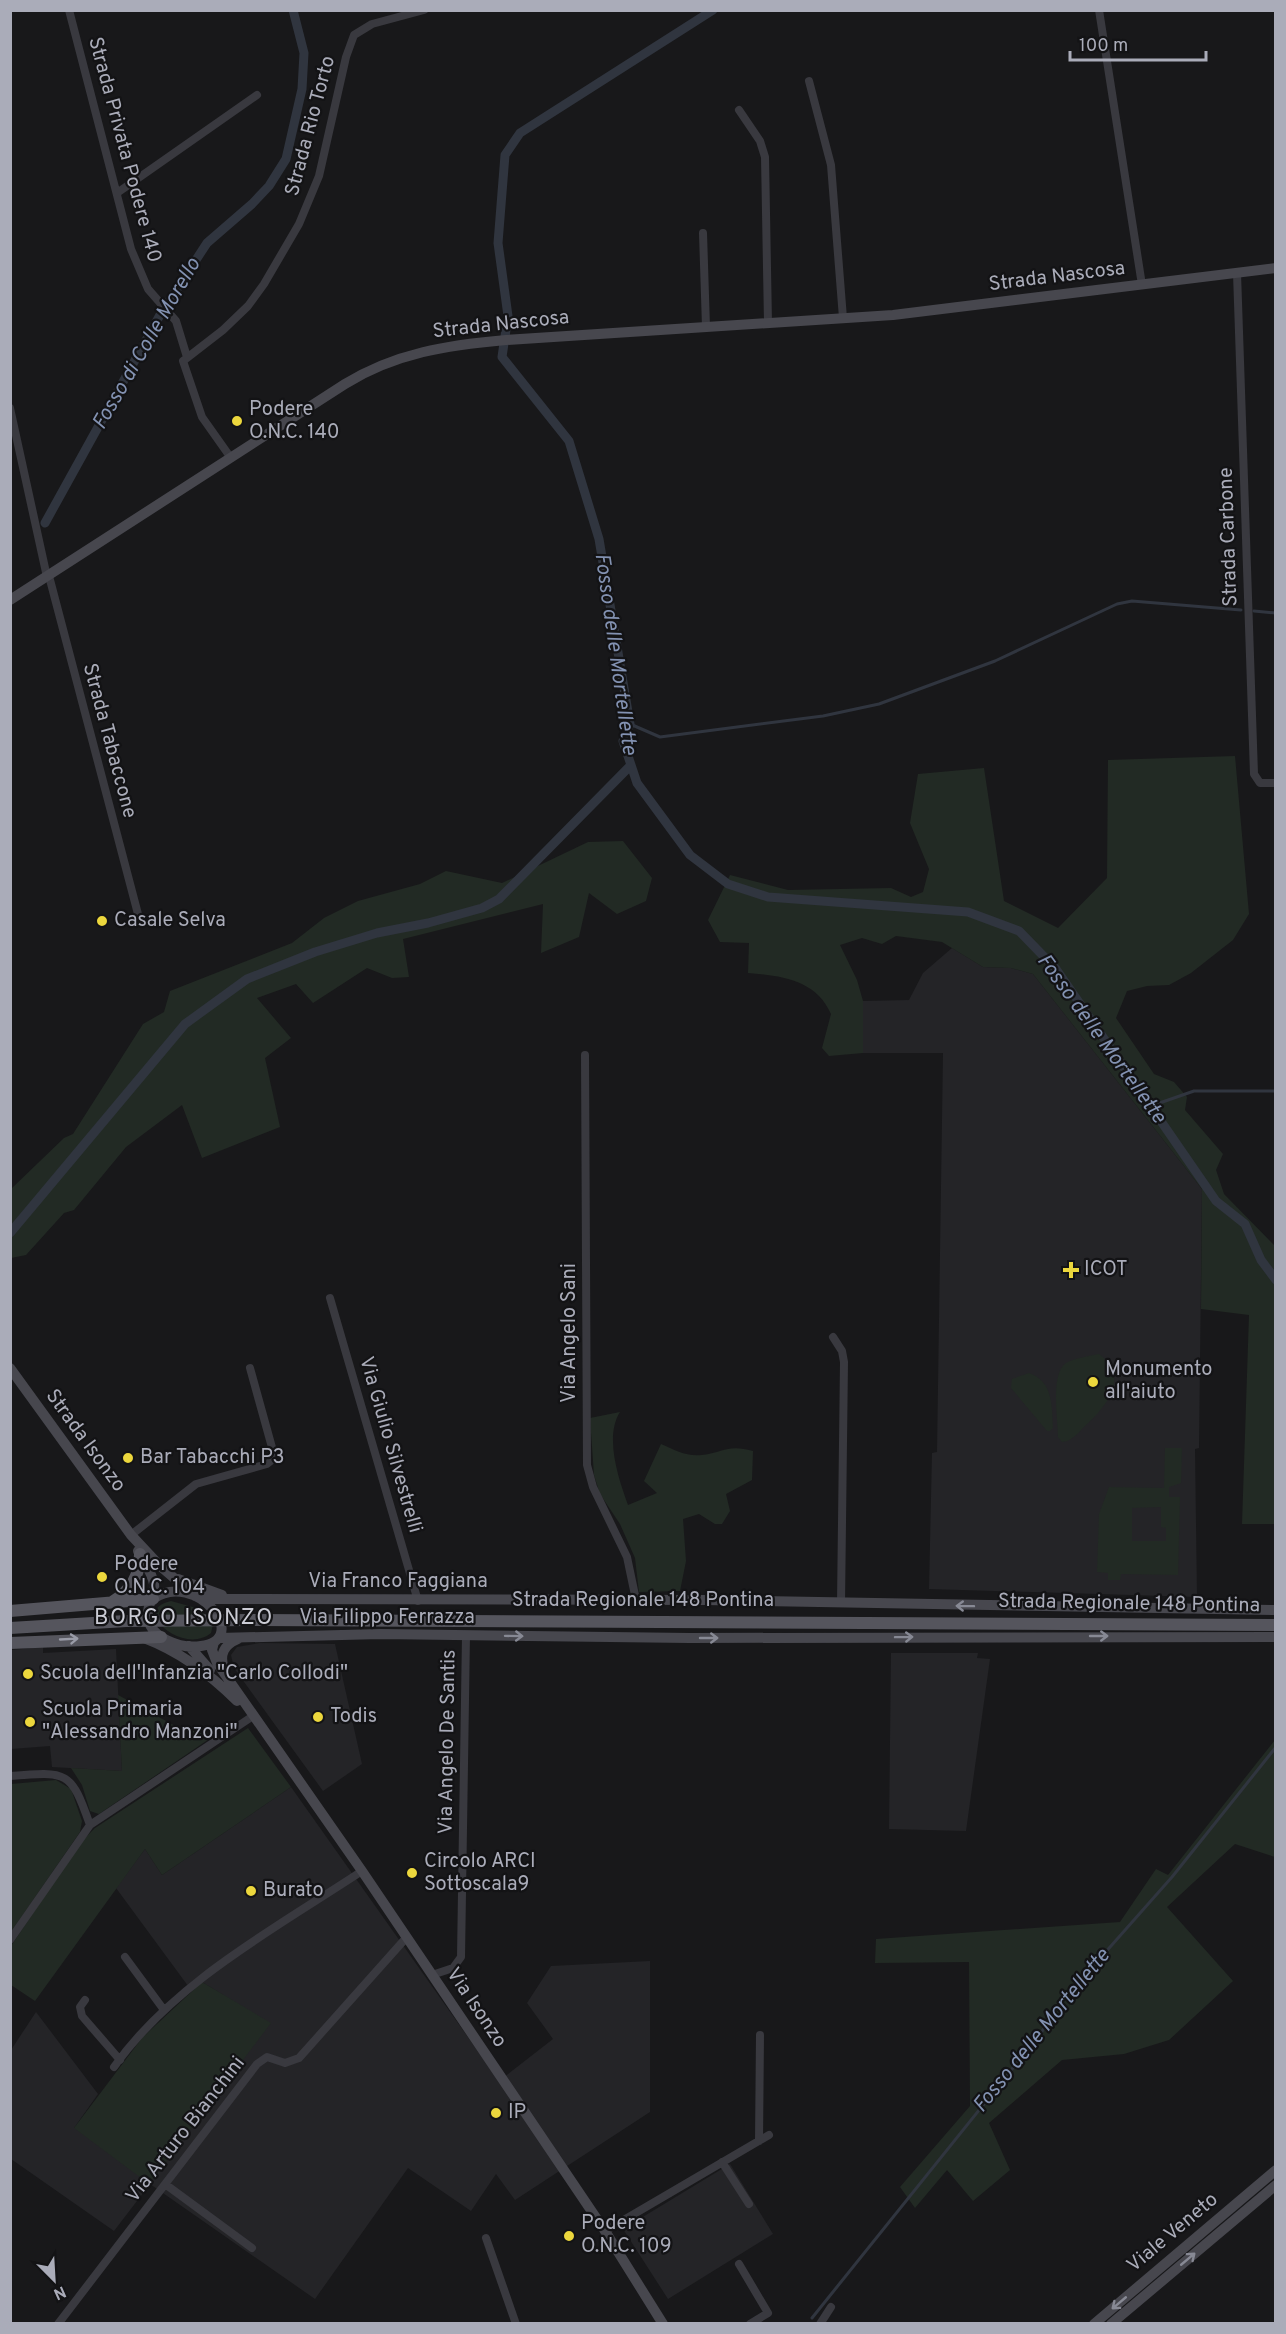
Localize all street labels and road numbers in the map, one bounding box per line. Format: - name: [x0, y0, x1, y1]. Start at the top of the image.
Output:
- street label: Strada Privata Podere 140: [81, 34, 167, 266]
- street label: Strada Rio Torto: [280, 53, 342, 199]
- street label: Strada Nascosa: [987, 256, 1127, 298]
- street label: Strada Nascosa: [431, 305, 571, 345]
- street label: Strada Carbone: [1214, 467, 1244, 607]
- street label: Strada Tabaccone: [76, 661, 142, 821]
- street label: Via Angelo Sani: [557, 1263, 583, 1403]
- street label: Via Giulio Silvestrelli: [352, 1354, 428, 1536]
- street label: Strada Isonzo: [39, 1384, 131, 1498]
- street label: Via Franco Faggiana: [308, 1569, 488, 1595]
- street label: Strada Regionale 148 Pontina: [512, 1588, 774, 1614]
- street label: Strada Regionale 148 Pontina: [998, 1589, 1260, 1619]
- street label: Via Filippo Ferrazza: [299, 1605, 475, 1631]
- street label: Via Angelo De Santis: [433, 1649, 463, 1835]
- street label: Via Isonzo: [440, 1963, 512, 2053]
- street label: Via Arturo Bianchini: [121, 2051, 251, 2209]
- street label: Viale Veneto: [1122, 2187, 1224, 2279]

